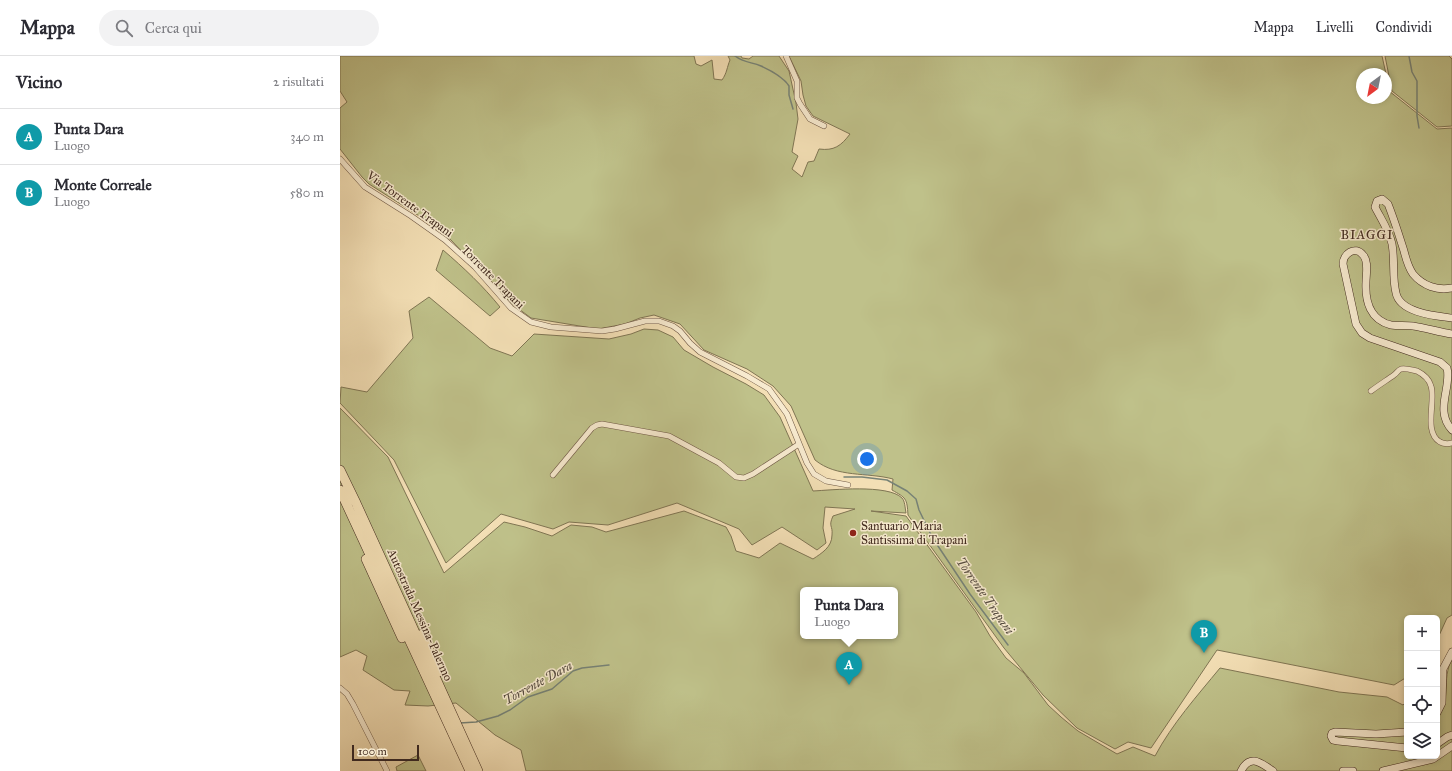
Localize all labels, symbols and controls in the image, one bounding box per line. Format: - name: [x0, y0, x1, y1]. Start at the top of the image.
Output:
- search box: [99, 10, 379, 46]
- text: Mappa: [20, 16, 75, 39]
- icon: search: [113, 17, 135, 39]
- text: Cerca qui: [145, 19, 202, 37]
- text: Mappa: [1253, 19, 1294, 36]
- text: Livelli: [1316, 19, 1354, 36]
- text: Condividi: [1376, 19, 1432, 36]
- north arrow: [1356, 68, 1392, 104]
- text: Vicino: [16, 72, 62, 93]
- text: 2 risultati: [273, 74, 324, 90]
- text: Punta Dara: [54, 120, 124, 138]
- text: A: [25, 129, 33, 145]
- text: 340 m: [290, 129, 324, 145]
- text: Luogo: [54, 138, 90, 154]
- street label: Via Torrente Trapani: [363, 167, 456, 240]
- text: Monte Correale: [54, 176, 152, 194]
- text: B: [25, 185, 33, 201]
- text: 580 m: [290, 185, 324, 201]
- text: Luogo: [54, 194, 90, 210]
- district label: BIAGGI: [1340, 227, 1394, 243]
- street label: Torrente Trapani: [458, 242, 528, 312]
- your location: [857, 449, 877, 469]
- place label: Santuario Maria Santissima di Trapani: [861, 519, 968, 547]
- marker: Santuario Maria Santissima di Trapani: [848, 528, 858, 538]
- street label: Autostrada Messina-Palermo: [384, 546, 455, 683]
- water label: Torrente Trapani: [952, 554, 1018, 638]
- popup: [800, 587, 898, 639]
- text: Punta Dara: [814, 596, 884, 614]
- text: Luogo: [814, 614, 850, 630]
- map controls: [1404, 615, 1440, 759]
- button: +: [1404, 615, 1440, 651]
- pin: B: [1191, 620, 1217, 653]
- button: −: [1404, 651, 1440, 687]
- pin: A: [836, 652, 862, 685]
- water label: Torrente Dara: [501, 658, 575, 708]
- button: locate: [1404, 687, 1440, 723]
- button: layers: [1404, 723, 1440, 759]
- scale bar: [352, 743, 419, 762]
- text: 100 m: [358, 745, 387, 758]

